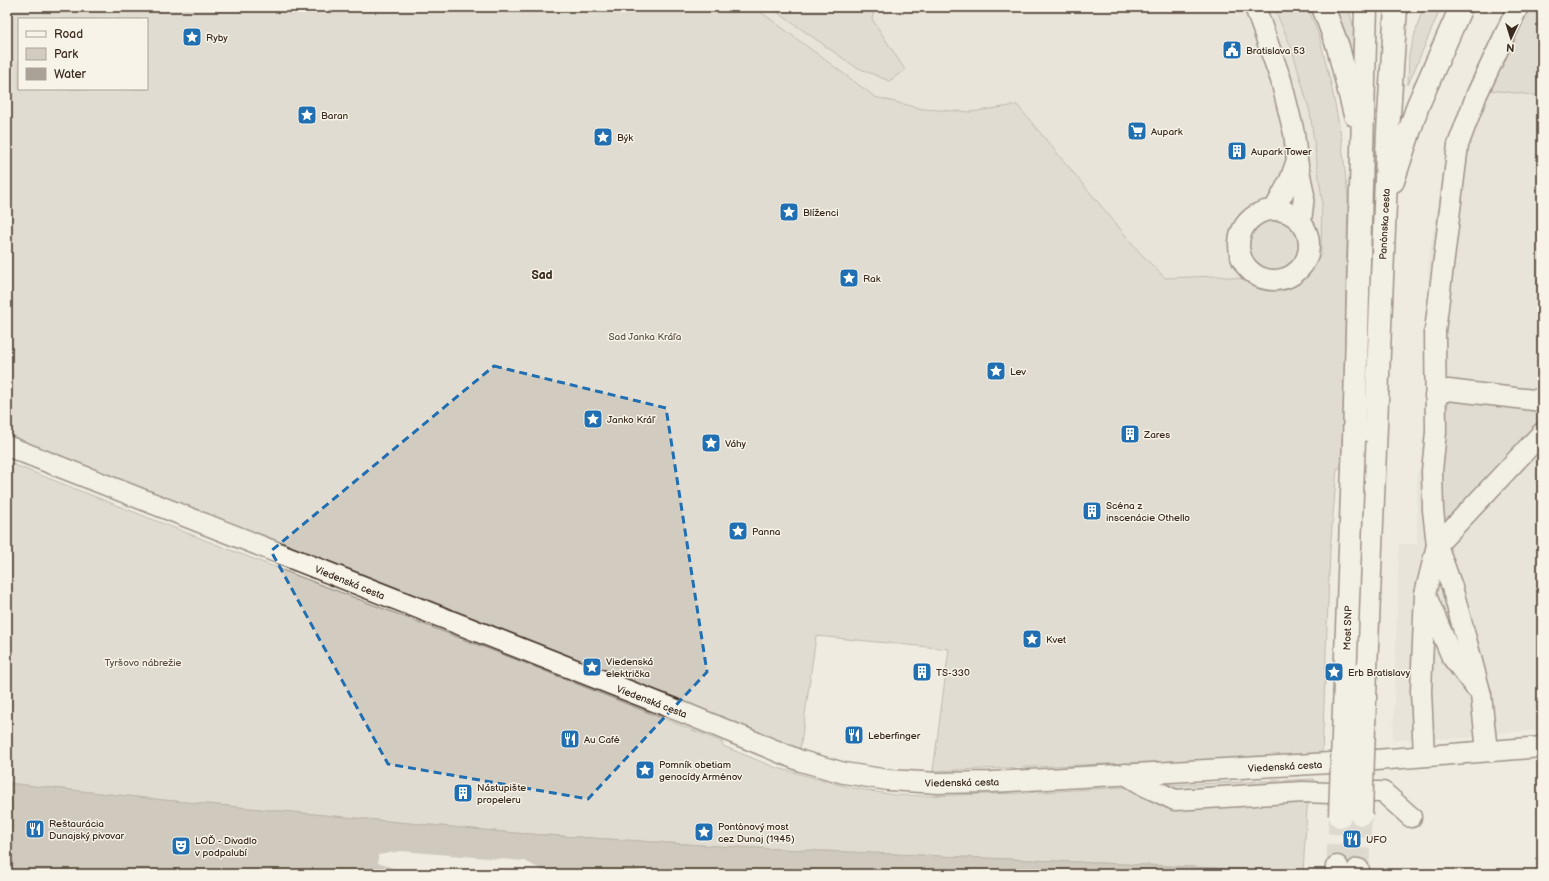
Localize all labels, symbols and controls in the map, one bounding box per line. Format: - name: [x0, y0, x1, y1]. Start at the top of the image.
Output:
- legend: [18, 18, 148, 90]
- north arrow: [1491, 18, 1531, 58]
- place icon: Ryby: [181, 26, 203, 48]
- text: Road: [54, 27, 83, 42]
- place label: Ryby: [206, 32, 228, 44]
- public building icon: Bratislava 53: [1221, 39, 1243, 61]
- text: N: [1506, 41, 1515, 54]
- place label: Bratislava 53: [1246, 45, 1305, 57]
- text: Park: [54, 47, 78, 62]
- text: Water: [54, 67, 86, 82]
- place icon: Baran: [296, 104, 318, 126]
- place label: Baran: [321, 110, 349, 122]
- supermarket icon: Aupark: [1126, 120, 1148, 142]
- place icon: Býk: [592, 126, 614, 148]
- place label: Aupark: [1151, 126, 1183, 138]
- place label: Býk: [617, 132, 633, 144]
- building icon: Aupark Tower: [1226, 140, 1248, 162]
- place label: Aupark Tower: [1251, 146, 1312, 158]
- street label: Panónska cesta: [1377, 188, 1393, 260]
- place icon: Blíženci: [778, 201, 800, 223]
- place label: Blíženci: [803, 207, 839, 219]
- place icon: Rak: [838, 267, 860, 289]
- district label: Sad: [531, 268, 553, 283]
- place label: Rak: [863, 273, 881, 285]
- park label: Sad Janka Kráľa: [609, 331, 682, 343]
- place icon: Lev: [985, 360, 1007, 382]
- place label: Lev: [1010, 366, 1026, 378]
- place icon: Janko Kráľ: [582, 408, 604, 430]
- place label: Janko Kráľ: [607, 414, 656, 426]
- building icon: Zares: [1119, 423, 1141, 445]
- place label: Zares: [1143, 429, 1170, 441]
- place icon: Váhy: [700, 432, 722, 454]
- place label: Váhy: [725, 438, 747, 450]
- building icon: Scéna z inscenácie Othello: [1081, 500, 1103, 522]
- place label: Scéna z inscenácie Othello: [1106, 500, 1190, 524]
- place icon: Panna: [727, 520, 749, 542]
- place label: Panna: [752, 526, 781, 538]
- street label: Viedenská cesta: [313, 563, 387, 603]
- street label: Most SNP: [1341, 605, 1355, 651]
- place icon: Kvet: [1021, 628, 1043, 650]
- place label: Kvet: [1046, 634, 1066, 646]
- place icon: Viedenská električka: [581, 656, 603, 678]
- place label: Viedenská električka: [606, 656, 653, 680]
- park label: Tyršovo nábrežie: [104, 657, 182, 669]
- building icon: TS-330: [911, 661, 933, 683]
- place icon: Erb Bratislavy: [1323, 661, 1345, 683]
- place label: TS-330: [936, 667, 970, 679]
- place label: Erb Bratislavy: [1348, 667, 1411, 679]
- street label: Viedenská cesta: [615, 683, 689, 721]
- restaurant icon: Leberfinger: [843, 724, 865, 746]
- restaurant icon: Au Café: [559, 728, 581, 750]
- place label: Leberfinger: [868, 730, 921, 742]
- place label: Au Café: [584, 734, 620, 746]
- place icon: Pomník obetiam genocídy Arménov: [634, 759, 656, 781]
- place label: Pomník obetiam genocídy Arménov: [659, 759, 742, 783]
- street label: Viedenská cesta: [1248, 759, 1323, 775]
- street label: Viedenská cesta: [925, 776, 1000, 790]
- building icon: Nástupište propeleru: [452, 782, 474, 804]
- place label: Nástupište propeleru: [477, 782, 526, 806]
- restaurant icon: Reštaurácia Dunajský pivovar: [24, 818, 46, 840]
- place label: Reštaurácia Dunajský pivovar: [49, 818, 125, 842]
- place icon: Pontónový most cez Dunaj (1945): [693, 821, 715, 843]
- place label: Pontónový most cez Dunaj (1945): [718, 821, 795, 845]
- restaurant icon: UFO: [1341, 828, 1363, 850]
- place label: UFO: [1366, 834, 1387, 846]
- theatre icon: LOĎ - Divadlo v podpalubí: [170, 835, 192, 857]
- place label: LOĎ - Divadlo v podpalubí: [194, 835, 257, 859]

